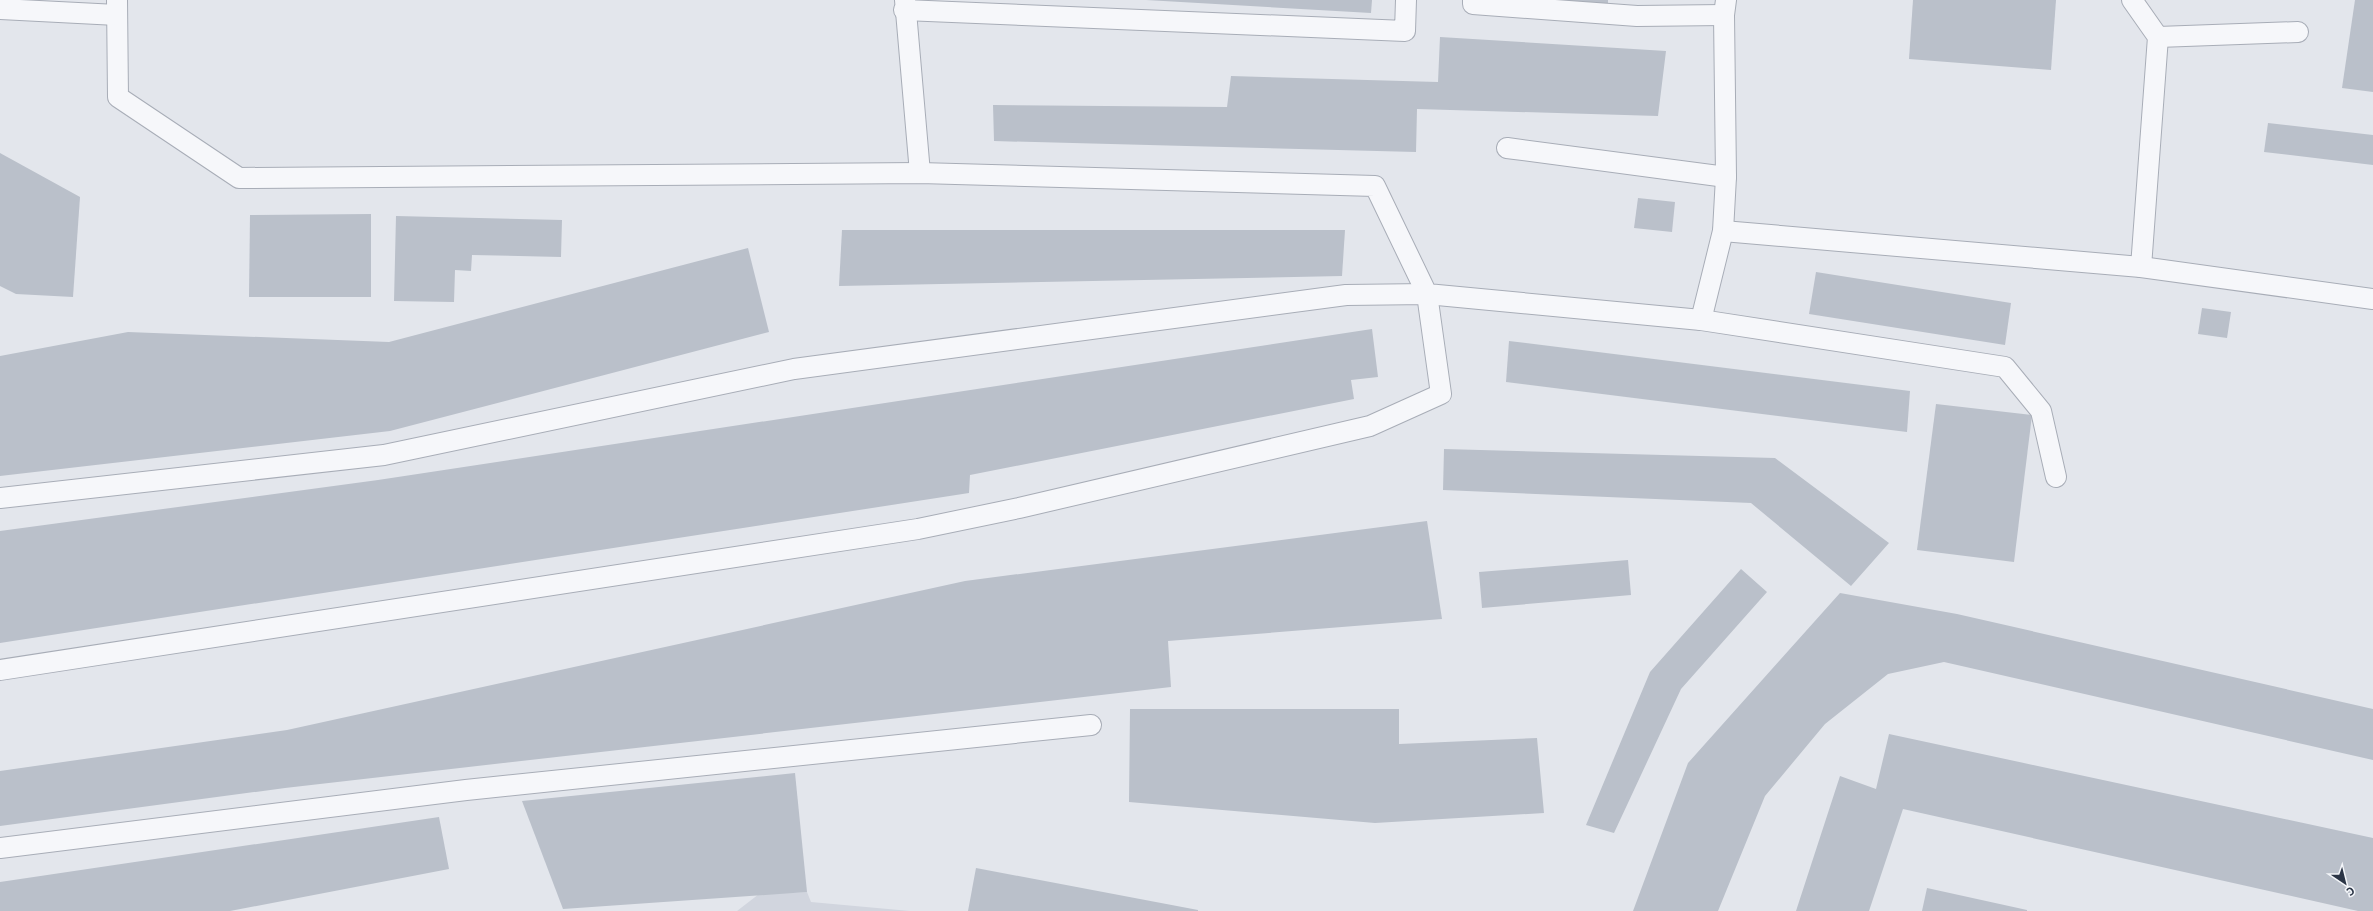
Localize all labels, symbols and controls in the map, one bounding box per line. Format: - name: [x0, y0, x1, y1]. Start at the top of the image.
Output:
- north arrow: [2325, 863, 2365, 903]
- text: С: [2344, 883, 2358, 900]

